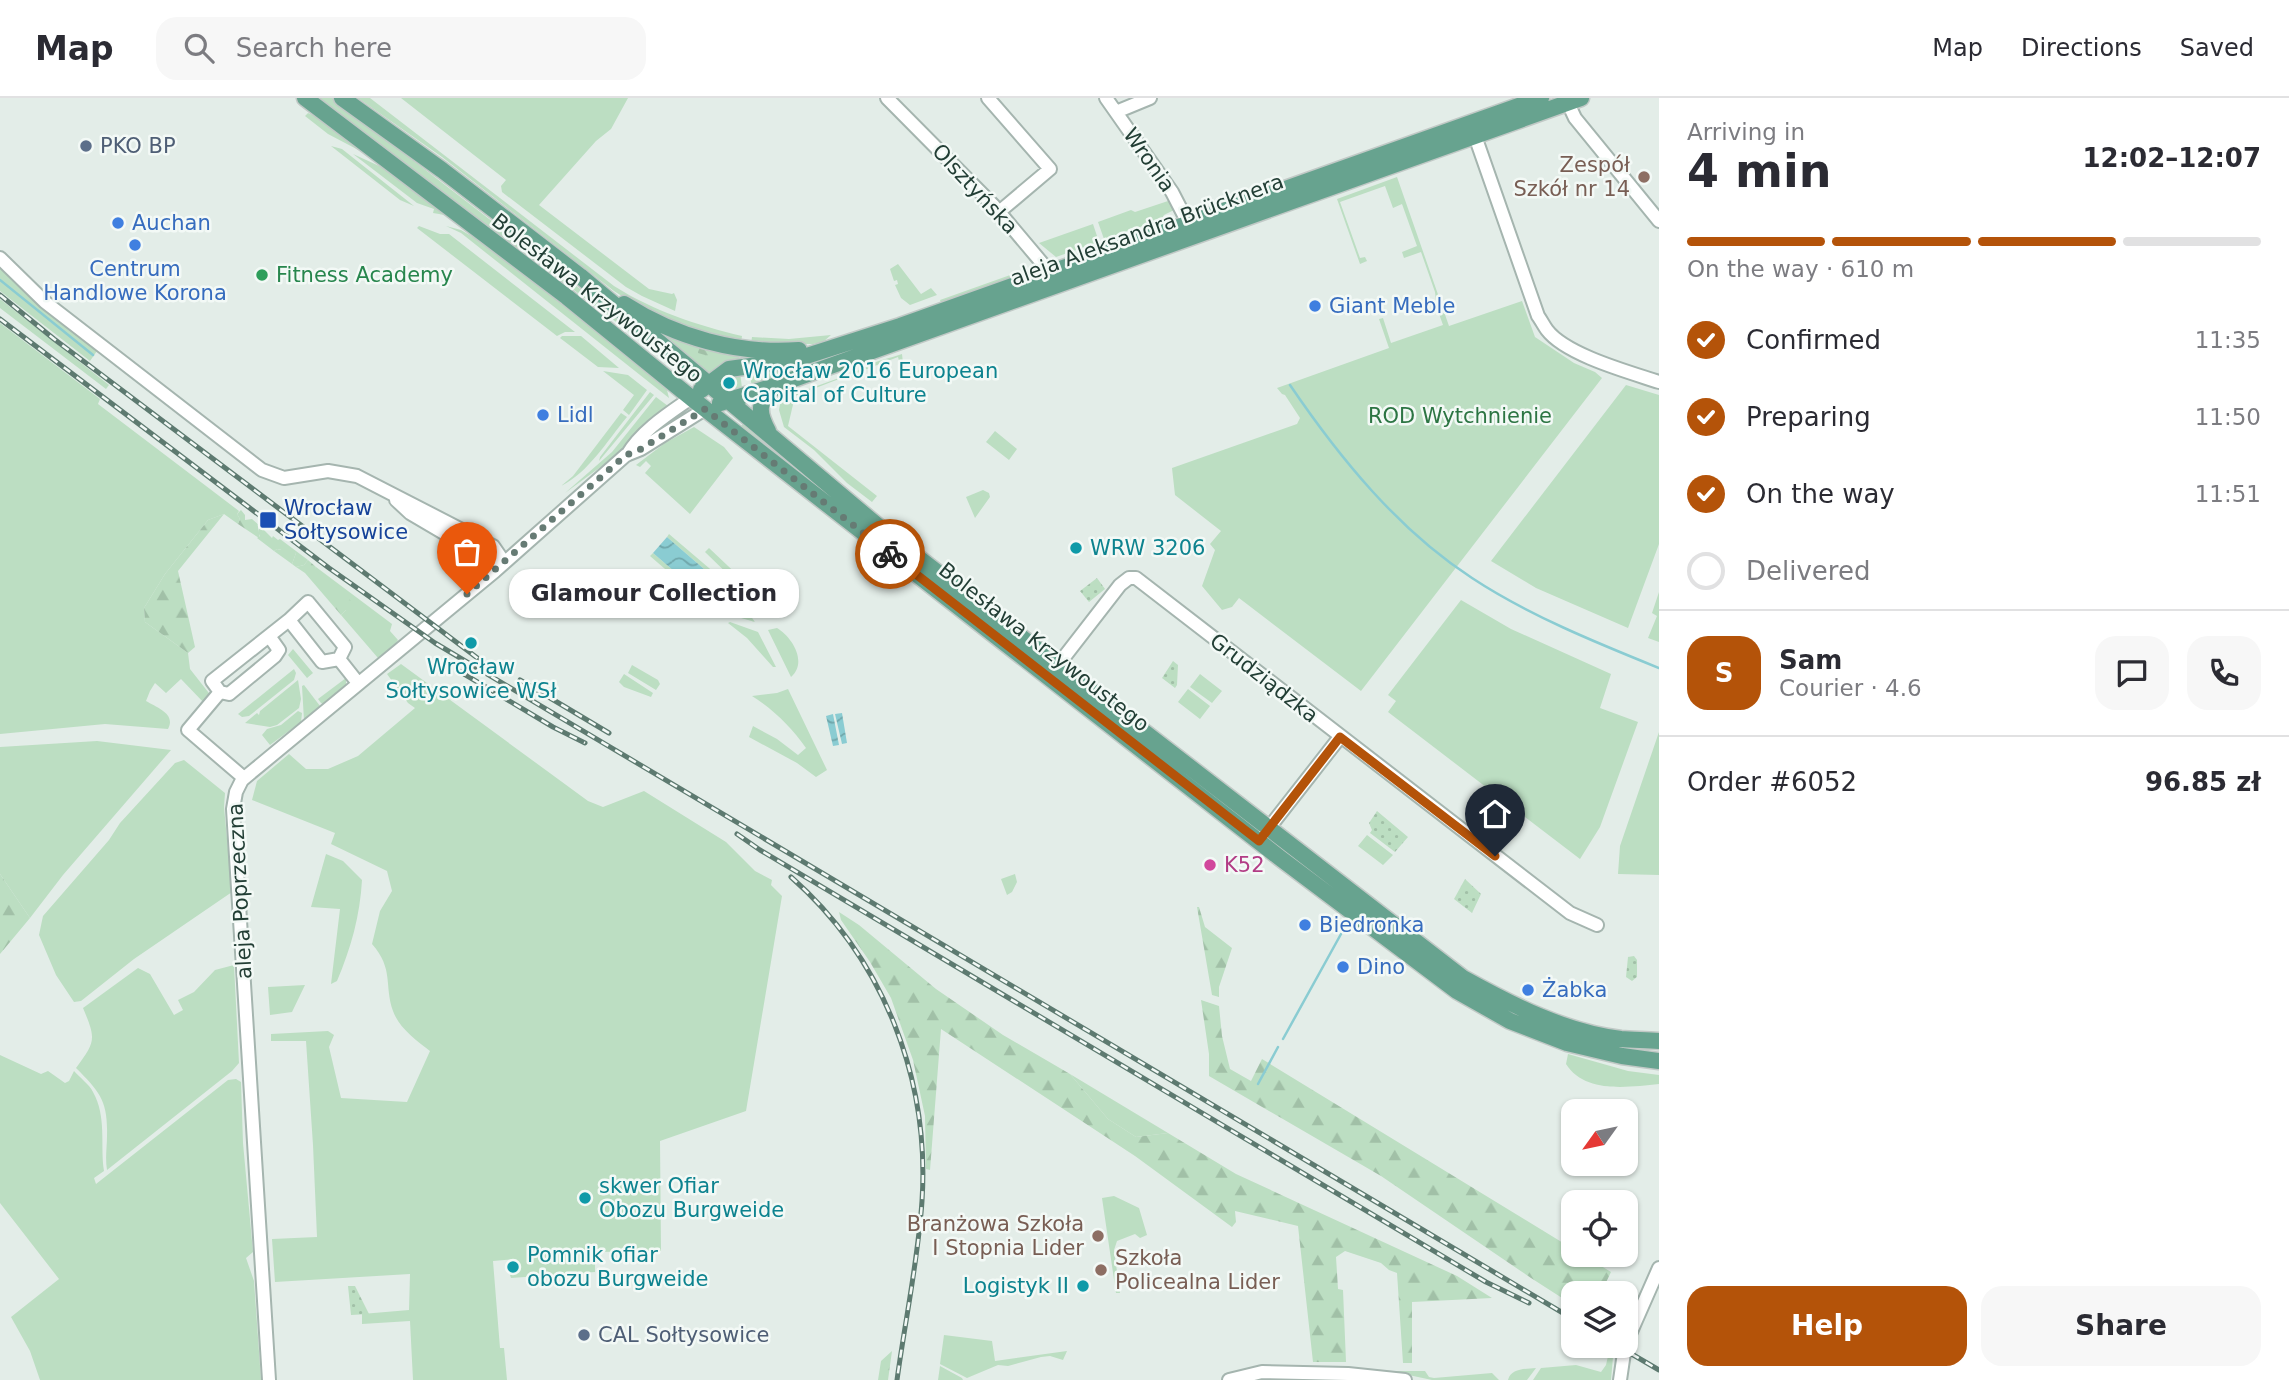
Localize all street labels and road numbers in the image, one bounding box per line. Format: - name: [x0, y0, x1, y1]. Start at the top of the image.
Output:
- street label: Wronia: [1118, 123, 1180, 197]
- street label: Olsztyńska: [927, 139, 1023, 239]
- street label: aleja Aleksandra Brücknera: [1007, 169, 1287, 291]
- street label: Bolesława Krzywoustego: [487, 209, 707, 387]
- street label: Bolesława Krzywoustego: [934, 558, 1154, 736]
- street label: Grudziądzka: [1205, 628, 1323, 728]
- street label: aleja Poprzeczna: [223, 802, 257, 980]

